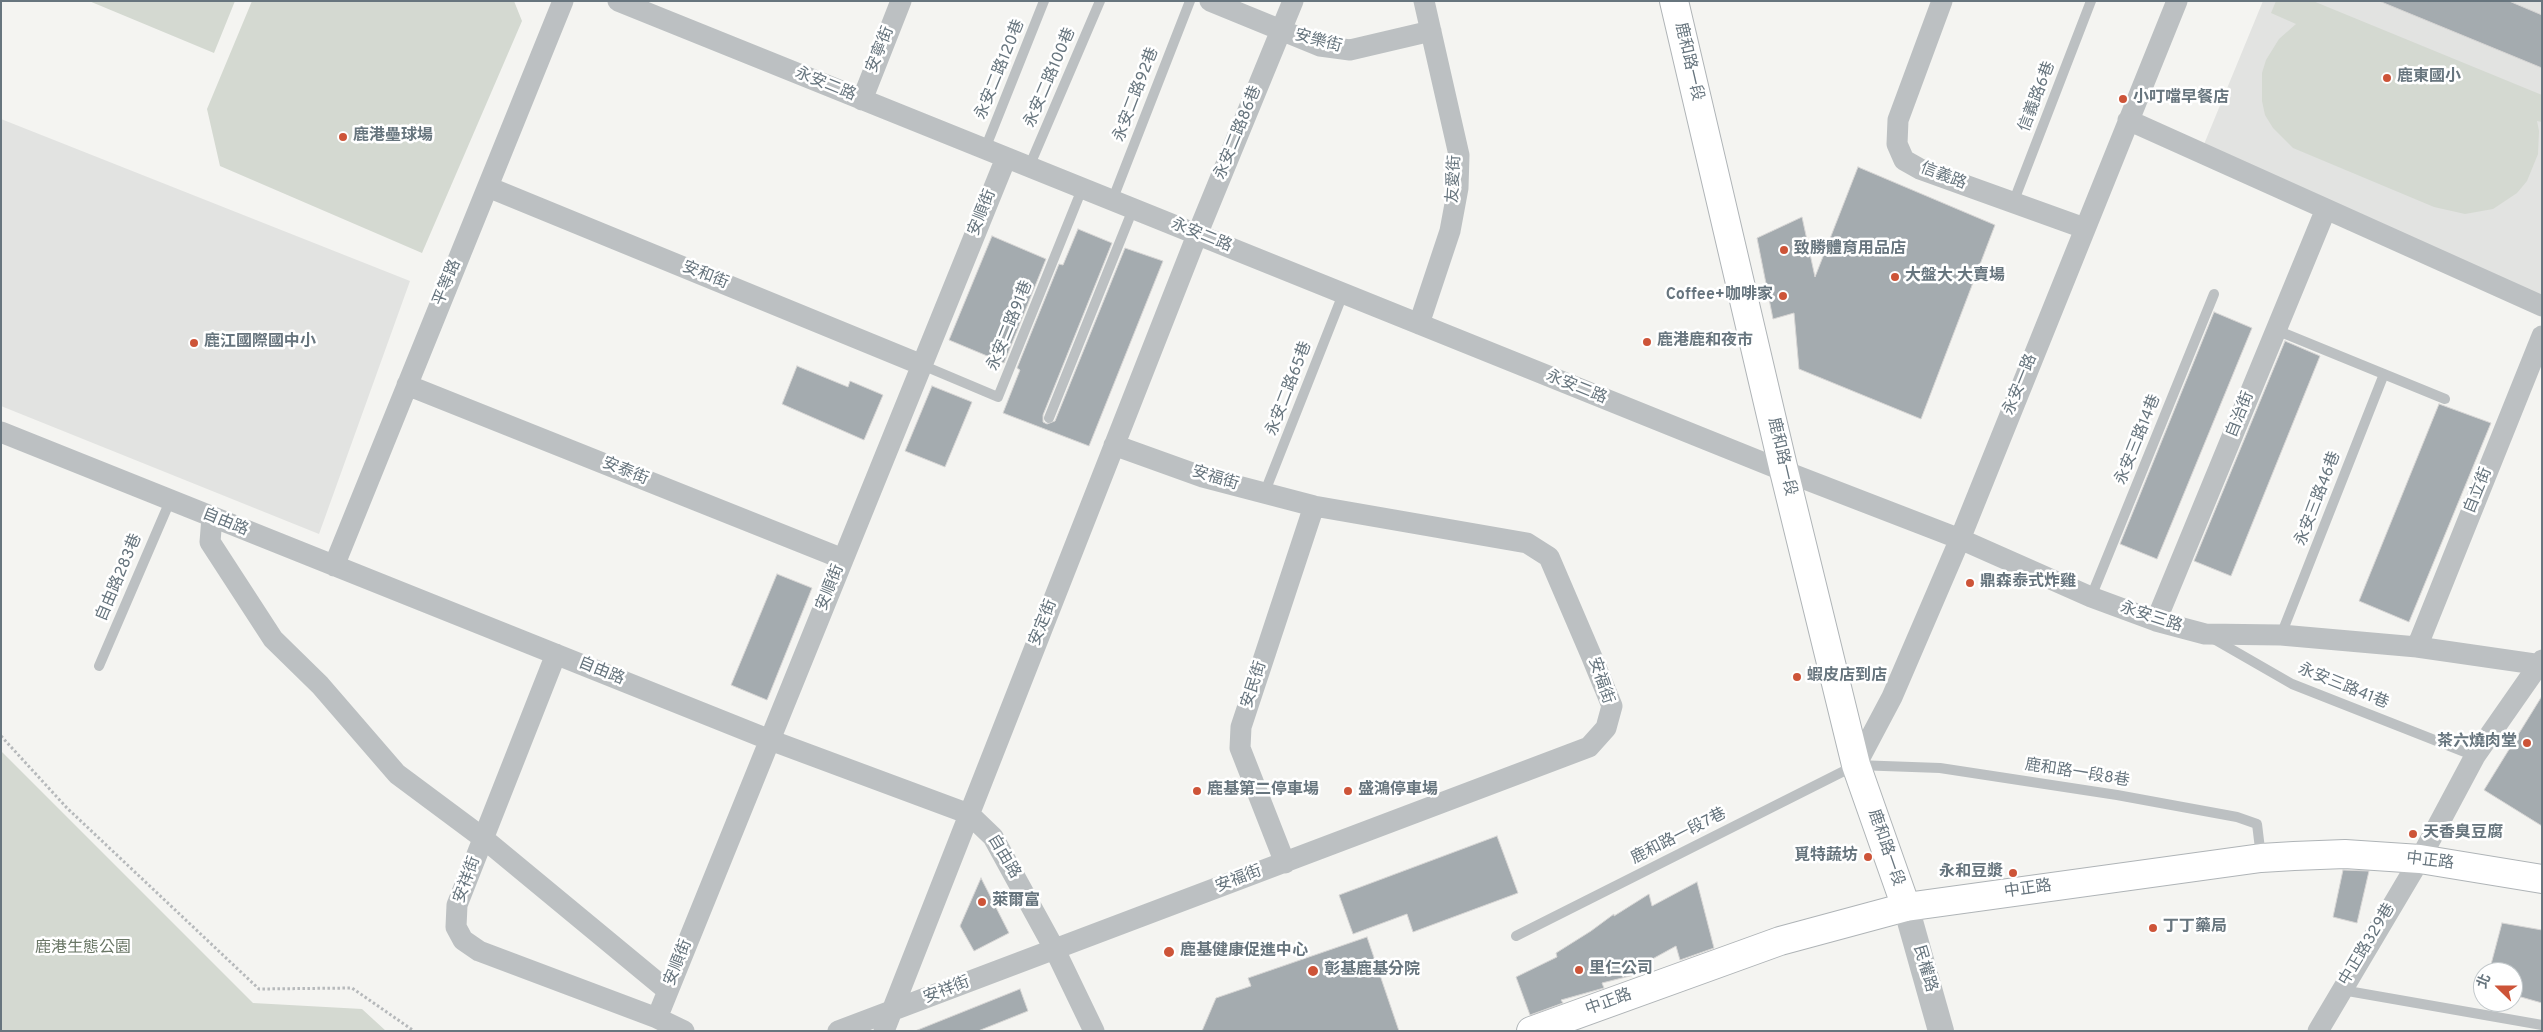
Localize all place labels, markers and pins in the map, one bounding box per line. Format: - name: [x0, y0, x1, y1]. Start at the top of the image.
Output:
- place label: 鹿東國小: [2397, 68, 2461, 88]
- marker: 鹿東國小: [2381, 72, 2393, 84]
- place label: 小叮噹早餐店: [2133, 89, 2229, 109]
- marker: 小叮噹早餐店: [2117, 93, 2129, 105]
- place label: 鹿港壘球場: [353, 127, 433, 147]
- marker: 鹿港壘球場: [337, 131, 349, 143]
- place label: 致勝體育用品店: [1794, 240, 1906, 260]
- marker: 致勝體育用品店: [1778, 244, 1790, 256]
- place label: 大盤大 大賣場: [1905, 267, 2005, 287]
- marker: 大盤大 大賣場: [1889, 271, 1901, 283]
- place label: Coffee+咖啡家: [1666, 286, 1773, 306]
- marker: Coffee+咖啡家: [1777, 290, 1789, 302]
- place label: 鹿港鹿和夜市: [1657, 332, 1753, 352]
- place label: 鹿江國際國中小: [204, 333, 316, 353]
- marker: 鹿港鹿和夜市: [1641, 336, 1653, 348]
- marker: 鹿江國際國中小: [188, 337, 200, 349]
- place label: 鼎森泰式炸雞: [1980, 573, 2076, 593]
- marker: 鼎森泰式炸雞: [1964, 577, 1976, 589]
- place label: 蝦皮店到店: [1807, 667, 1887, 687]
- marker: 蝦皮店到店: [1791, 671, 1803, 683]
- place label: 茶六燒肉堂: [2437, 733, 2517, 753]
- marker: 茶六燒肉堂: [2521, 737, 2533, 749]
- place label: 鹿基第二停車場: [1207, 781, 1319, 801]
- place label: 盛鴻停車場: [1358, 781, 1438, 801]
- marker: 鹿基第二停車場: [1191, 785, 1203, 797]
- marker: 盛鴻停車場: [1342, 785, 1354, 797]
- place label: 天香臭豆腐: [2423, 824, 2503, 844]
- marker: 天香臭豆腐: [2407, 828, 2419, 840]
- place label: 覓特蔬坊: [1794, 847, 1858, 867]
- marker: 覓特蔬坊: [1862, 851, 1874, 863]
- place label: 永和豆漿: [1939, 863, 2003, 883]
- marker: 永和豆漿: [2007, 867, 2019, 879]
- place label: 萊爾富: [992, 892, 1040, 912]
- marker: 萊爾富: [976, 896, 988, 908]
- place label: 丁丁藥局: [2163, 918, 2227, 938]
- marker: 丁丁藥局: [2147, 922, 2159, 934]
- place label: 鹿基健康促進中心: [1180, 942, 1308, 962]
- marker: 鹿基健康促進中心: [1162, 945, 1176, 959]
- place label: 里仁公司: [1589, 960, 1653, 980]
- place label: 彰基鹿基分院: [1324, 961, 1420, 981]
- marker: 彰基鹿基分院: [1306, 964, 1320, 978]
- marker: 里仁公司: [1573, 964, 1585, 976]

